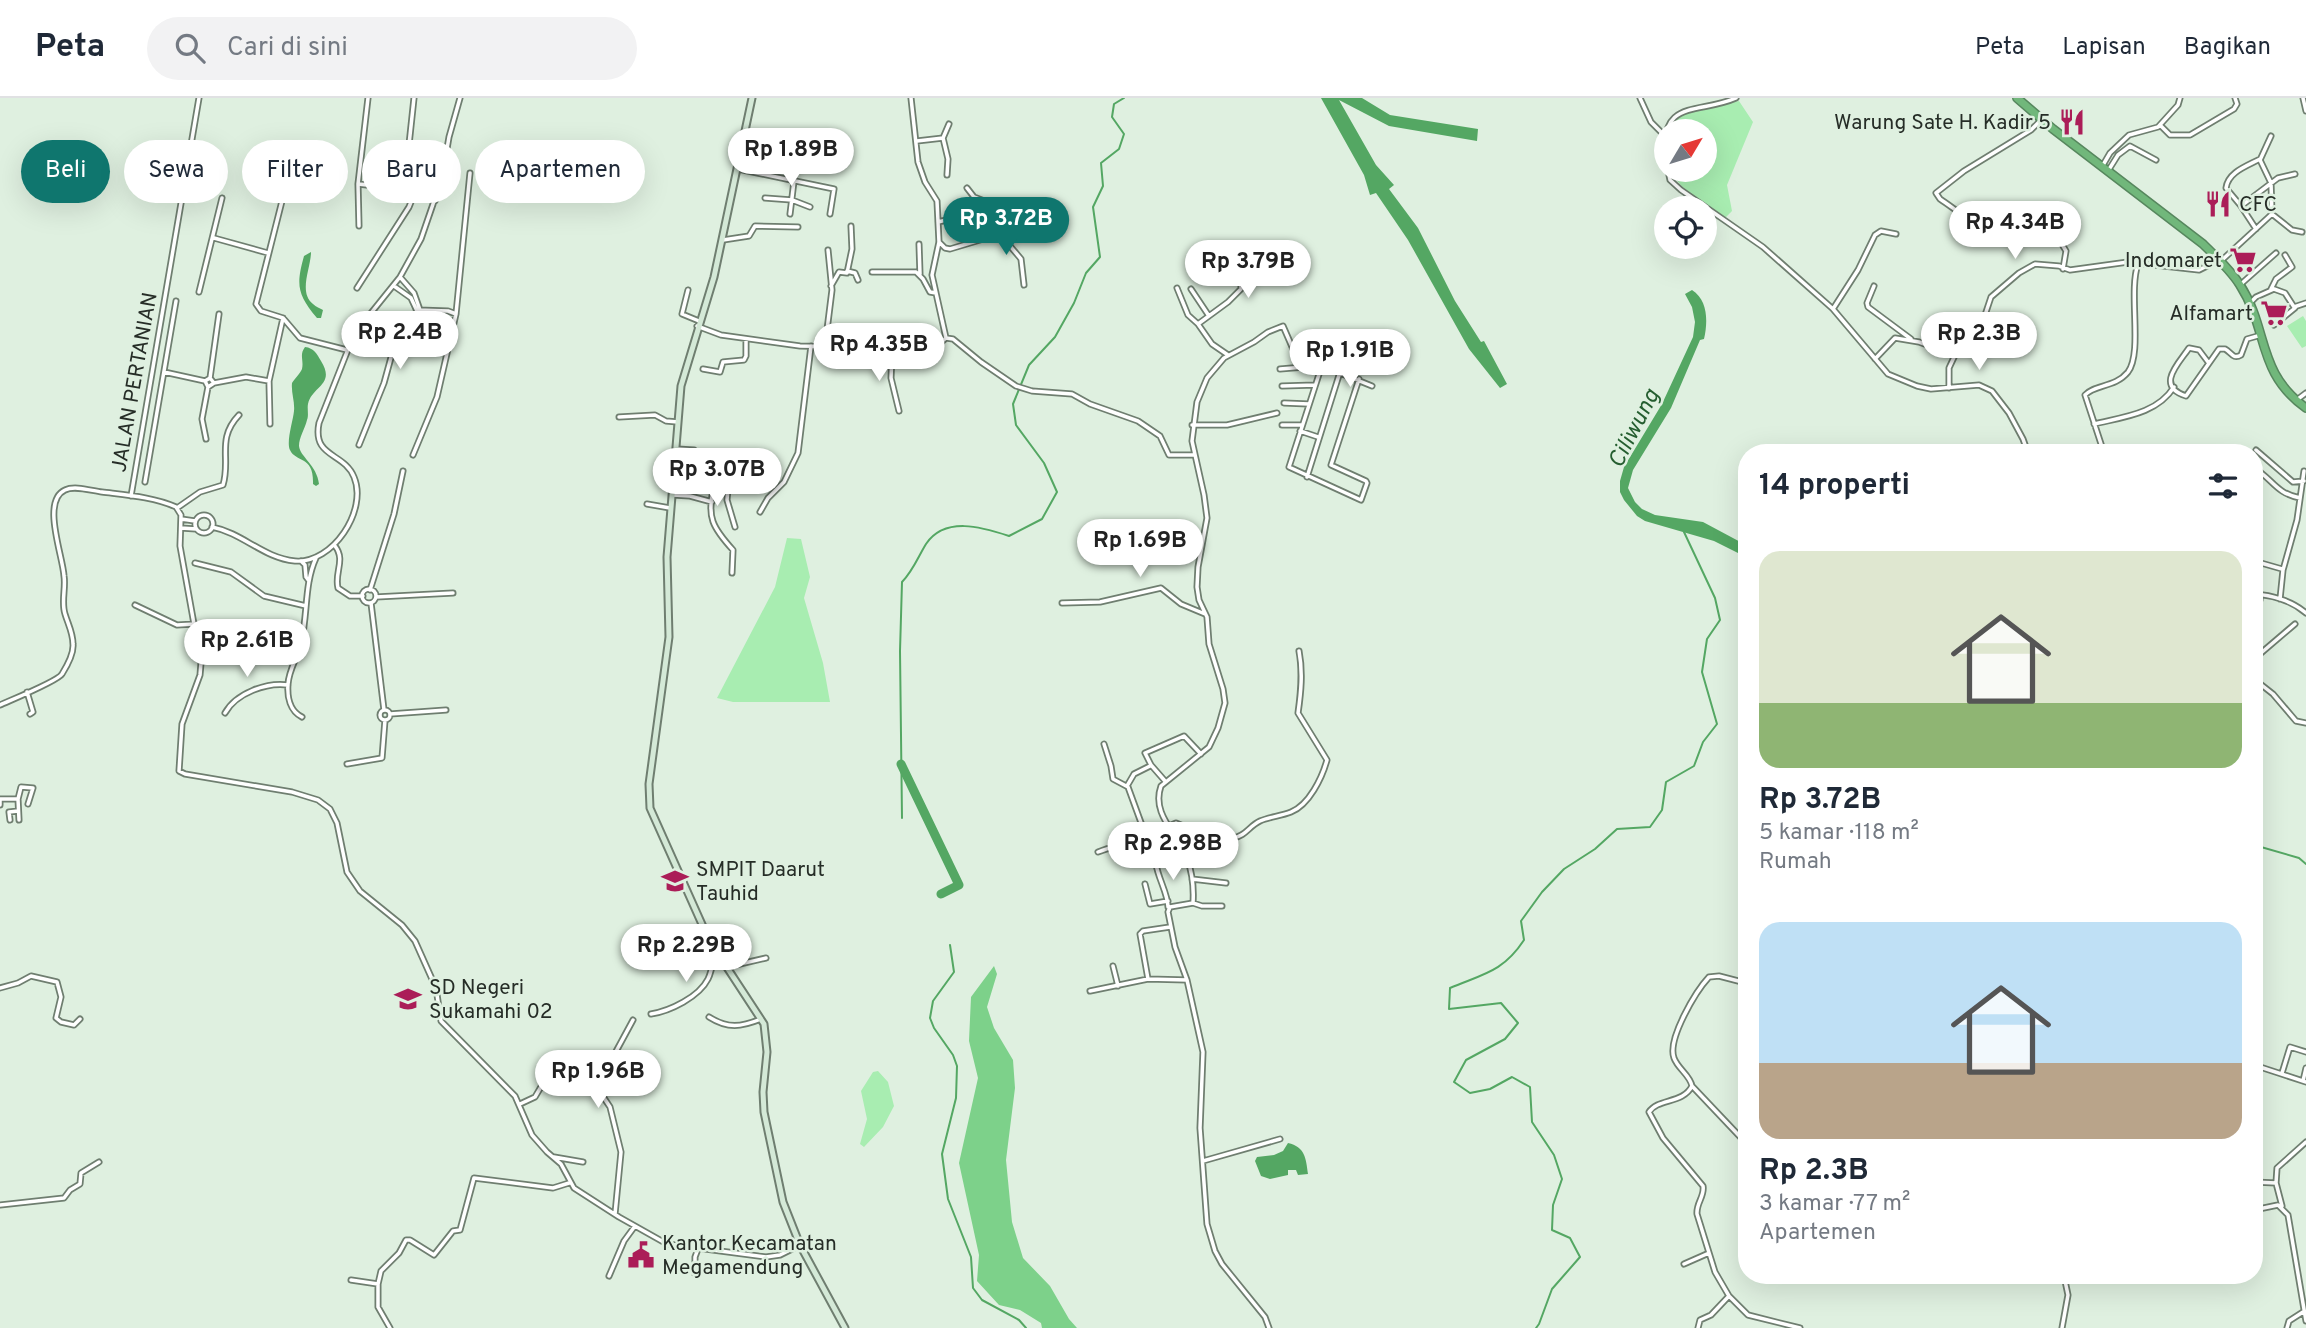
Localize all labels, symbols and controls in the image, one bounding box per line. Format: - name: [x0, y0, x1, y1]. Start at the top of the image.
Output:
- search box: [147, 17, 637, 80]
- text: Peta: [35, 27, 105, 69]
- icon: search: [171, 29, 209, 67]
- text: Cari di sini: [227, 32, 348, 65]
- text: Peta: [1975, 33, 2024, 63]
- text: Lapisan: [2062, 33, 2146, 63]
- text: Bagikan: [2184, 33, 2271, 63]
- restaurant icon: Warung Sate H. Kadir 5: [2057, 107, 2087, 137]
- place label: Warung Sate H. Kadir 5: [1834, 110, 2051, 137]
- north arrow: [1654, 119, 1717, 182]
- map controls: [1654, 119, 1717, 259]
- pin: Rp 1.89B: [719, 129, 863, 188]
- text: Rp 1.89B: [744, 136, 838, 165]
- chip: Beli: [21, 140, 110, 203]
- chip: Sewa: [124, 140, 228, 203]
- chip: Filter: [242, 140, 348, 203]
- chip: Baru: [362, 140, 461, 203]
- chip: Apartemen: [475, 140, 645, 203]
- restaurant icon: CFC: [2203, 189, 2233, 219]
- place label: CFC: [2239, 192, 2277, 219]
- button: locate: [1654, 196, 1717, 259]
- pin: Rp 3.72B: [934, 198, 1078, 257]
- pin: Rp 4.34B: [1943, 202, 2087, 261]
- text: Rp 3.72B: [959, 205, 1053, 234]
- text: Rp 4.34B: [1965, 209, 2065, 238]
- pin: Rp 3.79B: [1176, 240, 1320, 300]
- supermarket icon: Indomaret: [2228, 245, 2258, 275]
- text: Rp 3.79B: [1201, 248, 1295, 277]
- place label: Indomaret: [2125, 248, 2222, 275]
- street label: JALAN PERTANIAN: [106, 290, 165, 474]
- supermarket icon: Alfamart: [2259, 298, 2289, 328]
- place label: Alfamart: [2169, 301, 2253, 328]
- pin: Rp 2.4B: [335, 312, 465, 371]
- pin: Rp 2.3B: [1914, 313, 2044, 372]
- text: Rp 2.4B: [357, 319, 443, 348]
- text: Rp 2.3B: [1937, 320, 2021, 349]
- pin: Rp 4.35B: [807, 324, 951, 383]
- pin: Rp 1.91B: [1278, 330, 1422, 389]
- text: Rp 4.35B: [830, 331, 928, 360]
- text: Rp 1.91B: [1306, 337, 1394, 366]
- water label: Ciliwung: [1603, 384, 1668, 474]
- pin: Rp 3.07B: [645, 448, 789, 508]
- text: Rp 3.07B: [669, 456, 765, 485]
- icon: filters: [2204, 467, 2242, 505]
- text: 14 properti: [1759, 468, 1910, 505]
- pin: Rp 1.69B: [1068, 519, 1212, 579]
- text: Rp 1.69B: [1093, 527, 1187, 556]
- icon: home: [1938, 596, 2064, 722]
- pin: Rp 2.61B: [175, 620, 319, 679]
- text: Rp 2.61B: [200, 627, 294, 656]
- text: Rp 3.72B: [1759, 782, 1881, 819]
- text: 5 kamar · 118 m²: [1759, 819, 1919, 848]
- pin: Rp 2.98B: [1101, 822, 1245, 882]
- text: Rp 2.98B: [1124, 830, 1222, 859]
- text: Rumah: [1759, 848, 1832, 877]
- place label: SMPIT Daarut Tauhid: [696, 857, 825, 908]
- school or university icon: SMPIT Daarut Tauhid: [660, 866, 690, 896]
- pin: Rp 2.29B: [614, 924, 758, 984]
- text: Rp 2.29B: [637, 932, 735, 961]
- icon: home: [1938, 967, 2064, 1093]
- place label: SD Negeri Sukamahi 02: [429, 975, 553, 1026]
- school or university icon: SD Negeri Sukamahi 02: [393, 984, 423, 1014]
- pin: Rp 1.96B: [526, 1051, 670, 1110]
- text: Rp 1.96B: [551, 1058, 645, 1087]
- text: Rp 2.3B: [1759, 1153, 1869, 1190]
- text: 3 kamar · 77 m²: [1759, 1190, 1910, 1219]
- text: Apartemen: [1759, 1219, 1876, 1248]
- place label: Kantor Kecamatan Megamendung: [662, 1231, 837, 1282]
- public building icon: Kantor Kecamatan Megamendung: [626, 1240, 656, 1270]

